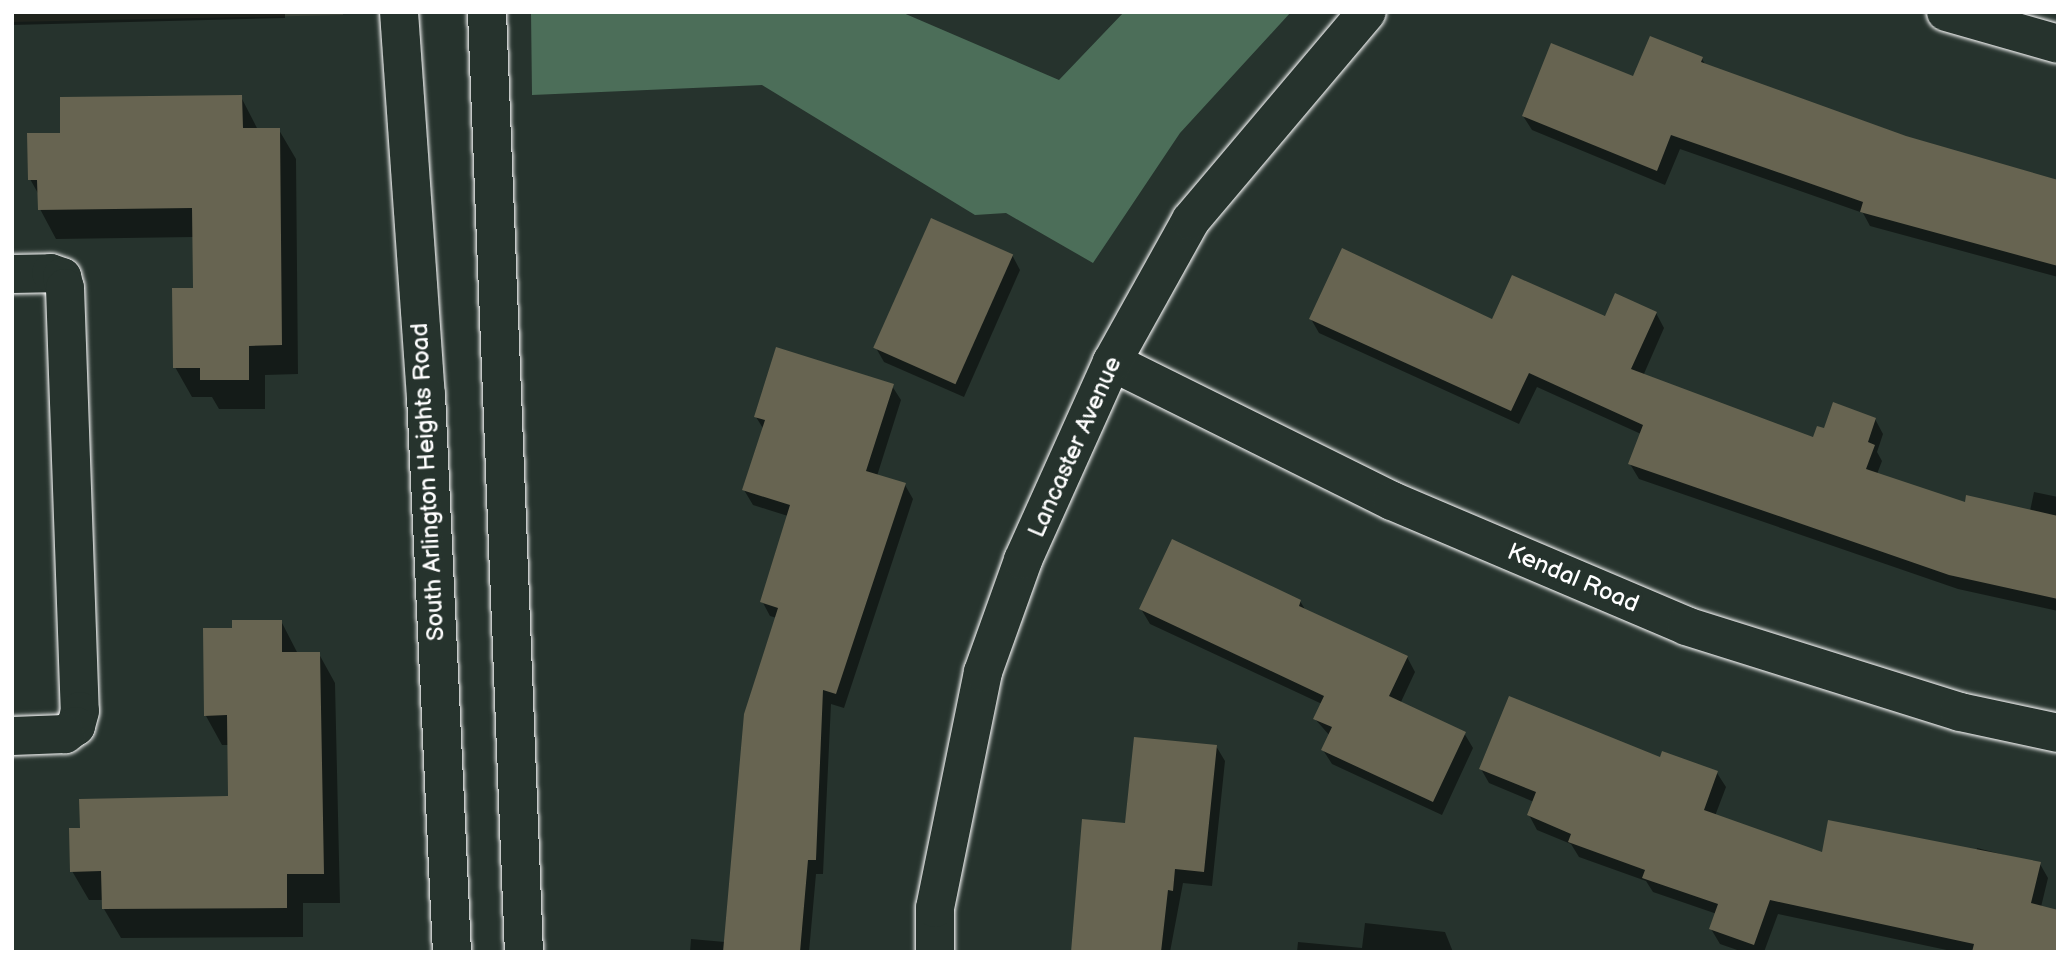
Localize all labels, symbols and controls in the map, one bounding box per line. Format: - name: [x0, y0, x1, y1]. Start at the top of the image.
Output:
- street label: South Arlington Heights Road: [405, 322, 451, 642]
- street label: Lancaster Avenue: [1022, 352, 1128, 542]
- street label: Kendal Road: [1503, 537, 1643, 619]

